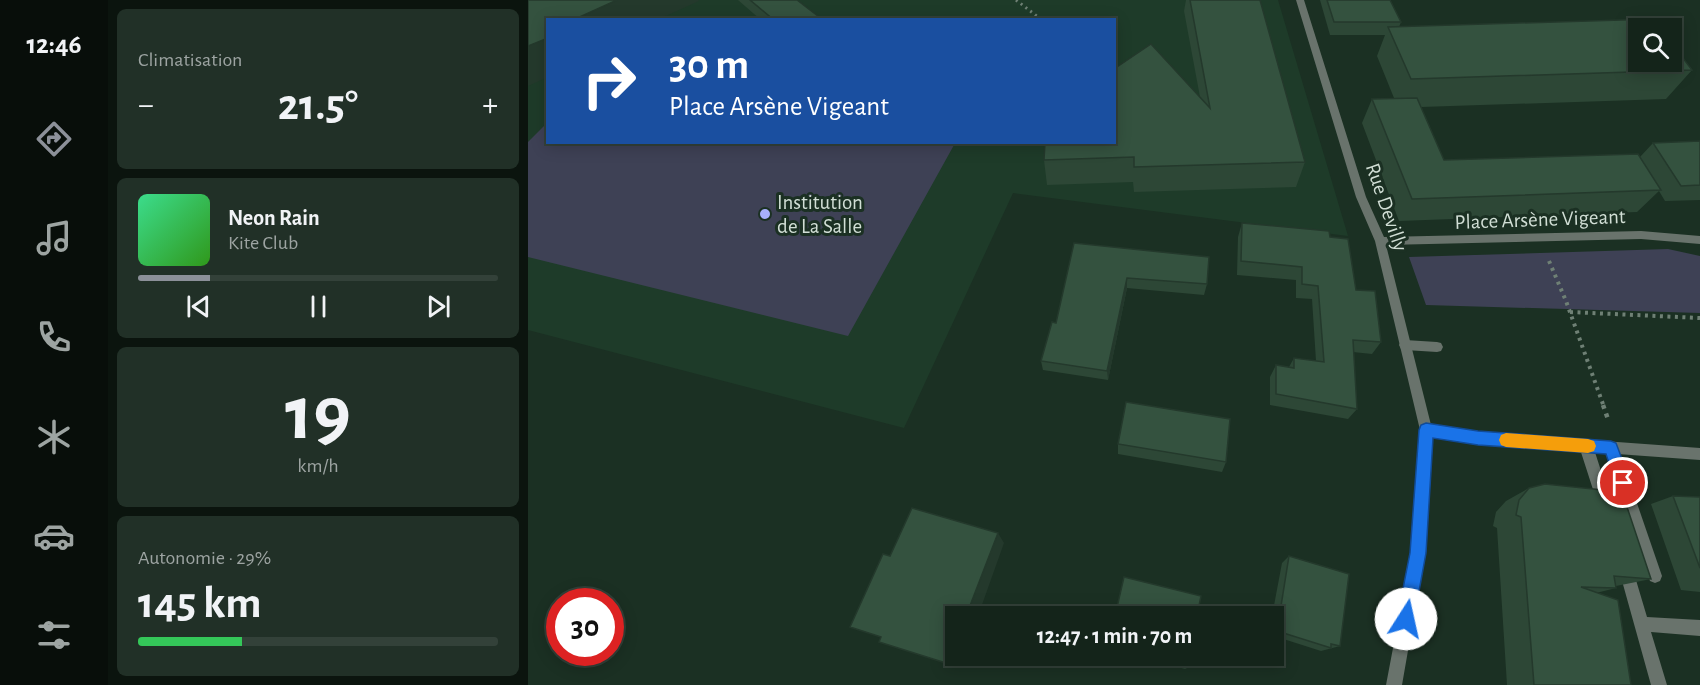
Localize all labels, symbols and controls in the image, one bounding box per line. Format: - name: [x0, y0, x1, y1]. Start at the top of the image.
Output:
- map controls: [1628, 18, 1682, 72]
- button: search: [1628, 18, 1682, 72]
- text: 12:46: [26, 31, 82, 58]
- icon: right: [570, 42, 648, 120]
- text: 30 m: [669, 44, 749, 86]
- text: Climatisation: [138, 50, 242, 70]
- text: 21.5°: [278, 83, 358, 128]
- text: −: [138, 89, 154, 122]
- text: +: [482, 89, 498, 122]
- text: Place Arsène Vigeant: [669, 93, 889, 120]
- icon: directions: [33, 118, 75, 160]
- street label: Rue Devilly: [1362, 160, 1411, 254]
- place label: Institution de La Salle: [777, 192, 863, 237]
- street label: Place Arsène Vigeant: [1454, 206, 1626, 233]
- text: Neon Rain: [228, 207, 320, 229]
- marker: Institution de La Salle: [758, 207, 772, 221]
- icon: music: [33, 217, 75, 259]
- text: Kite Club: [228, 233, 298, 253]
- icon: previous: [182, 290, 215, 323]
- icon: pause: [302, 290, 335, 323]
- icon: next: [422, 290, 455, 323]
- icon: phone: [33, 316, 75, 358]
- text: 19: [285, 376, 351, 454]
- icon: climate: [33, 416, 75, 458]
- text: km/h: [297, 456, 339, 476]
- pin: [1597, 457, 1648, 508]
- icon: arrive: [1606, 466, 1639, 499]
- icon: car: [33, 515, 75, 557]
- text: Autonomie · 29%: [138, 548, 271, 568]
- text: 145 km: [138, 581, 262, 626]
- position arrow: [1374, 587, 1438, 651]
- speed limit sign: 30: [546, 588, 624, 666]
- icon: filters: [33, 614, 75, 656]
- text: 12:47 · 1 min · 70 m: [1037, 625, 1192, 647]

